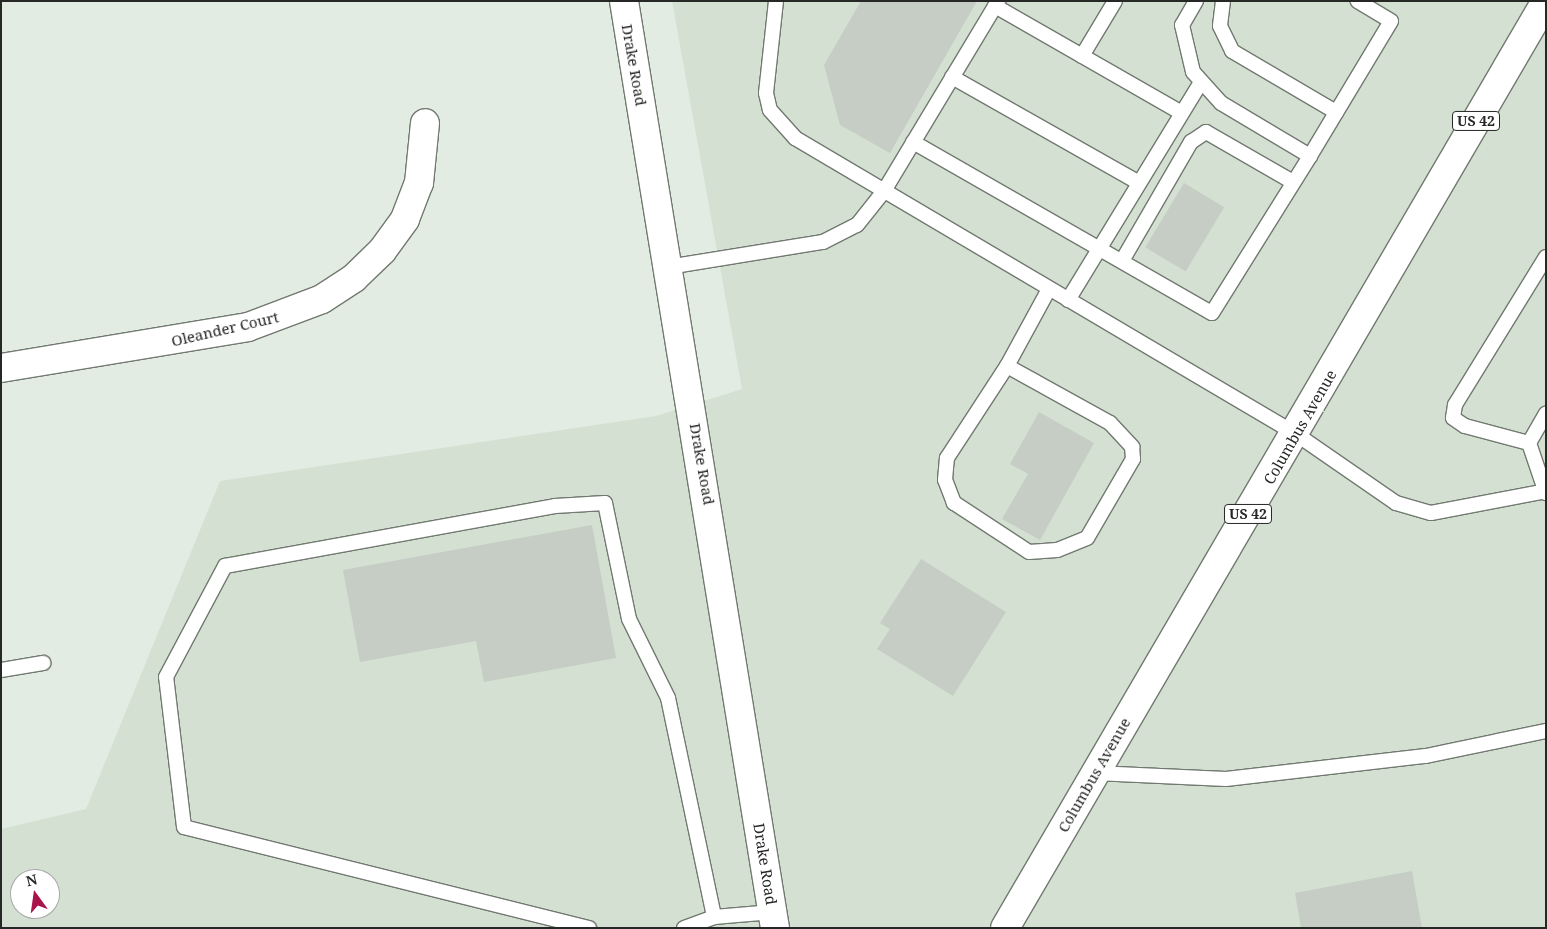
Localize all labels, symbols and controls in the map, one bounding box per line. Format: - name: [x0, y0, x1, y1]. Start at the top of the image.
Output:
- street label: Drake Road: [618, 23, 650, 107]
- road number: US 42: [1451, 110, 1501, 132]
- street label: Oleander Court: [169, 308, 281, 350]
- street label: Columbus Avenue: [1260, 367, 1340, 487]
- street label: Drake Road: [686, 422, 718, 506]
- road number: US 42: [1223, 502, 1273, 526]
- street label: Columbus Avenue: [1054, 715, 1134, 835]
- street label: Drake Road: [750, 822, 780, 906]
- north arrow: [10, 869, 60, 919]
- text: N: [24, 869, 39, 890]

